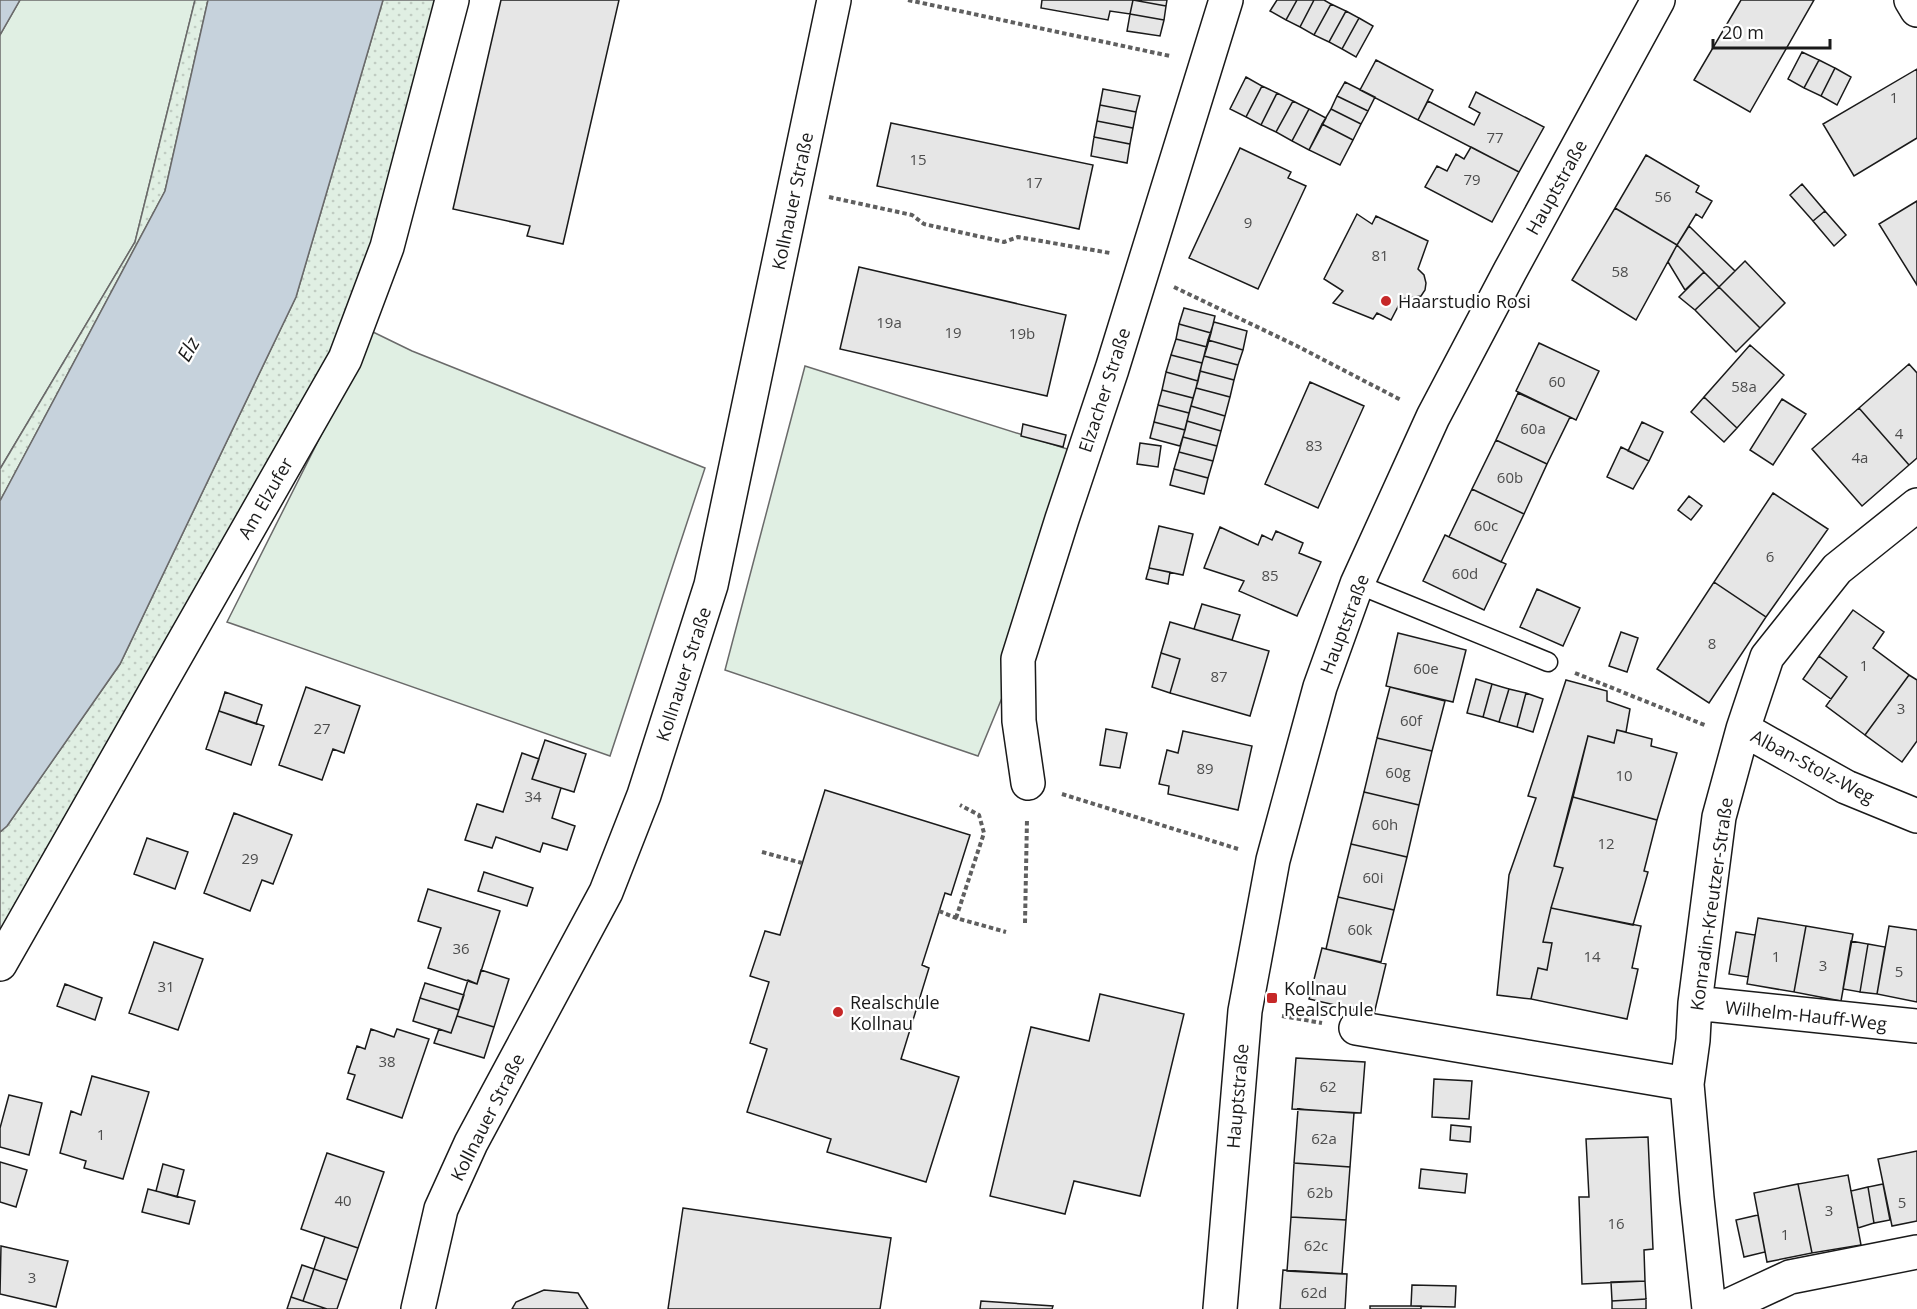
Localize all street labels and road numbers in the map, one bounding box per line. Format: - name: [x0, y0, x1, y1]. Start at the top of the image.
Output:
- street label: Kollnauer Straße: [766, 130, 818, 272]
- street label: Hauptstraße: [1520, 135, 1592, 239]
- street label: Elzacher Straße: [1073, 325, 1135, 455]
- street label: Am Elzufer: [232, 452, 298, 543]
- street label: Hauptstraße: [1314, 570, 1374, 678]
- street label: Kollnauer Straße: [650, 604, 716, 744]
- street label: Alban-Stolz-Weg: [1747, 723, 1879, 809]
- street label: Konradin-Kreutzer-Straße: [1684, 796, 1738, 1012]
- street label: Wilhelm-Hauff-Weg: [1724, 995, 1888, 1035]
- street label: Hauptstraße: [1220, 1042, 1254, 1150]
- street label: Kollnauer Straße: [445, 1049, 529, 1185]

